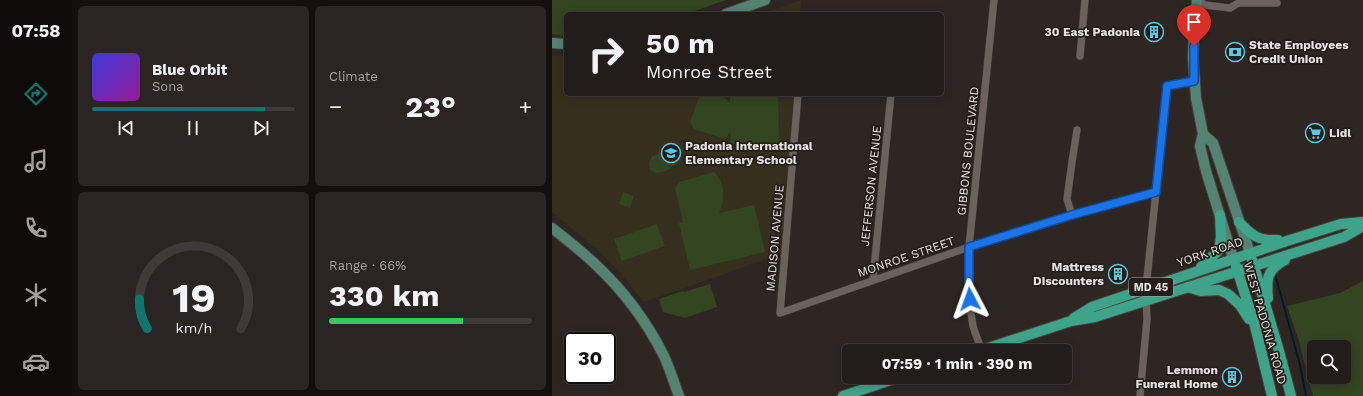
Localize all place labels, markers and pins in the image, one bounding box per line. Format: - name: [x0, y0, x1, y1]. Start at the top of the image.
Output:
- pin: [1177, 5, 1211, 46]
- building icon: 30 East Padonia: [1143, 21, 1165, 43]
- place label: 30 East Padonia: [1045, 25, 1140, 39]
- place label: State Employees Credit Union: [1249, 38, 1349, 66]
- bank icon: State Employees Credit Union: [1224, 41, 1246, 63]
- supermarket icon: Lidl: [1304, 122, 1326, 144]
- place label: Lidl: [1329, 126, 1351, 140]
- place label: Padonia International Elementary School: [685, 139, 813, 167]
- school or university icon: Padonia International Elementary School: [660, 142, 682, 164]
- place label: Mattress Discounters: [1033, 260, 1105, 288]
- building icon: Mattress Discounters: [1107, 263, 1129, 285]
- place label: Lemmon Funeral Home: [1136, 363, 1218, 391]
- building icon: Lemmon Funeral Home: [1221, 366, 1243, 388]

